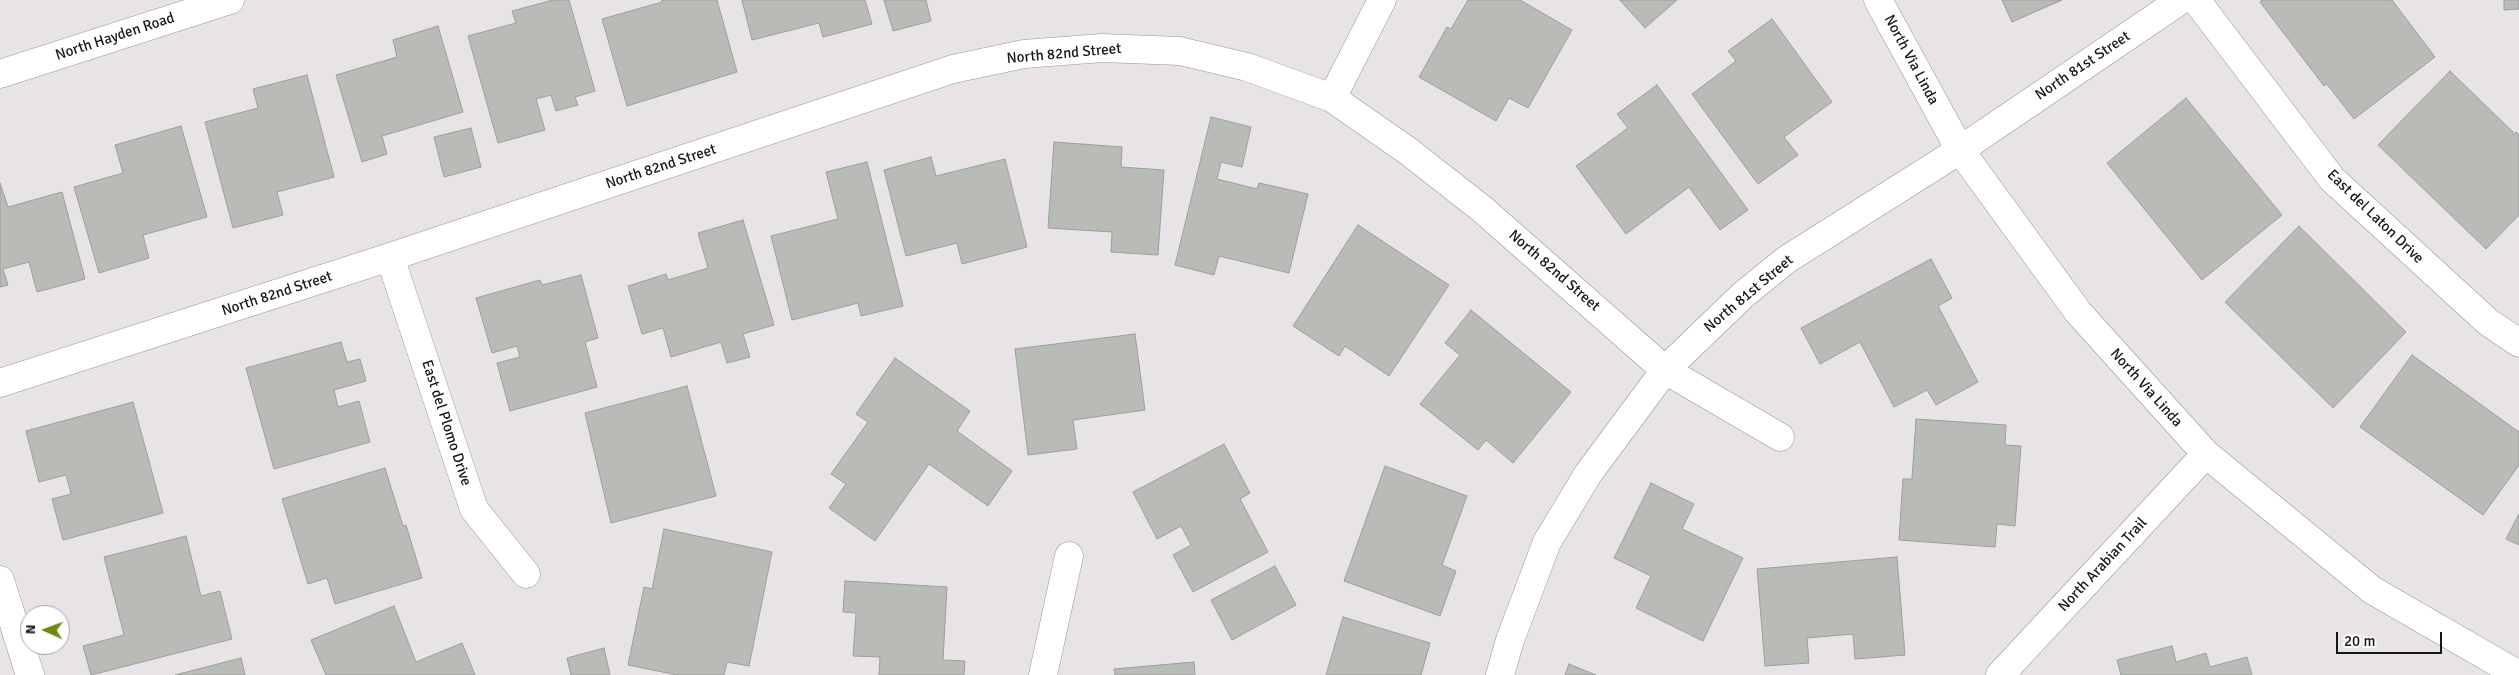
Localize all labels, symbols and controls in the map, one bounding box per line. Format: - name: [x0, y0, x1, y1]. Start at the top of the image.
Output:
- street label: North Hayden Road: [53, 9, 177, 65]
- street label: North Via Linda: [1880, 12, 1942, 108]
- street label: North 81st Street: [2032, 28, 2134, 104]
- street label: North 82nd Street: [1006, 40, 1122, 68]
- street label: North 82nd Street: [603, 141, 719, 193]
- street label: East del Laton Drive: [2323, 166, 2427, 268]
- street label: North 82nd Street: [1505, 226, 1603, 316]
- street label: North 81st Street: [1701, 251, 1797, 337]
- street label: North 82nd Street: [219, 268, 335, 320]
- street label: North Via Linda: [2106, 345, 2186, 431]
- street label: East del Plomo Drive: [417, 358, 475, 488]
- street label: North Arabian Trail: [2055, 514, 2151, 616]
- north arrow: [20, 605, 70, 655]
- scale bar: [2339, 622, 2445, 654]
- text: N: [22, 624, 39, 635]
- text: 20 m: [2344, 632, 2375, 650]

